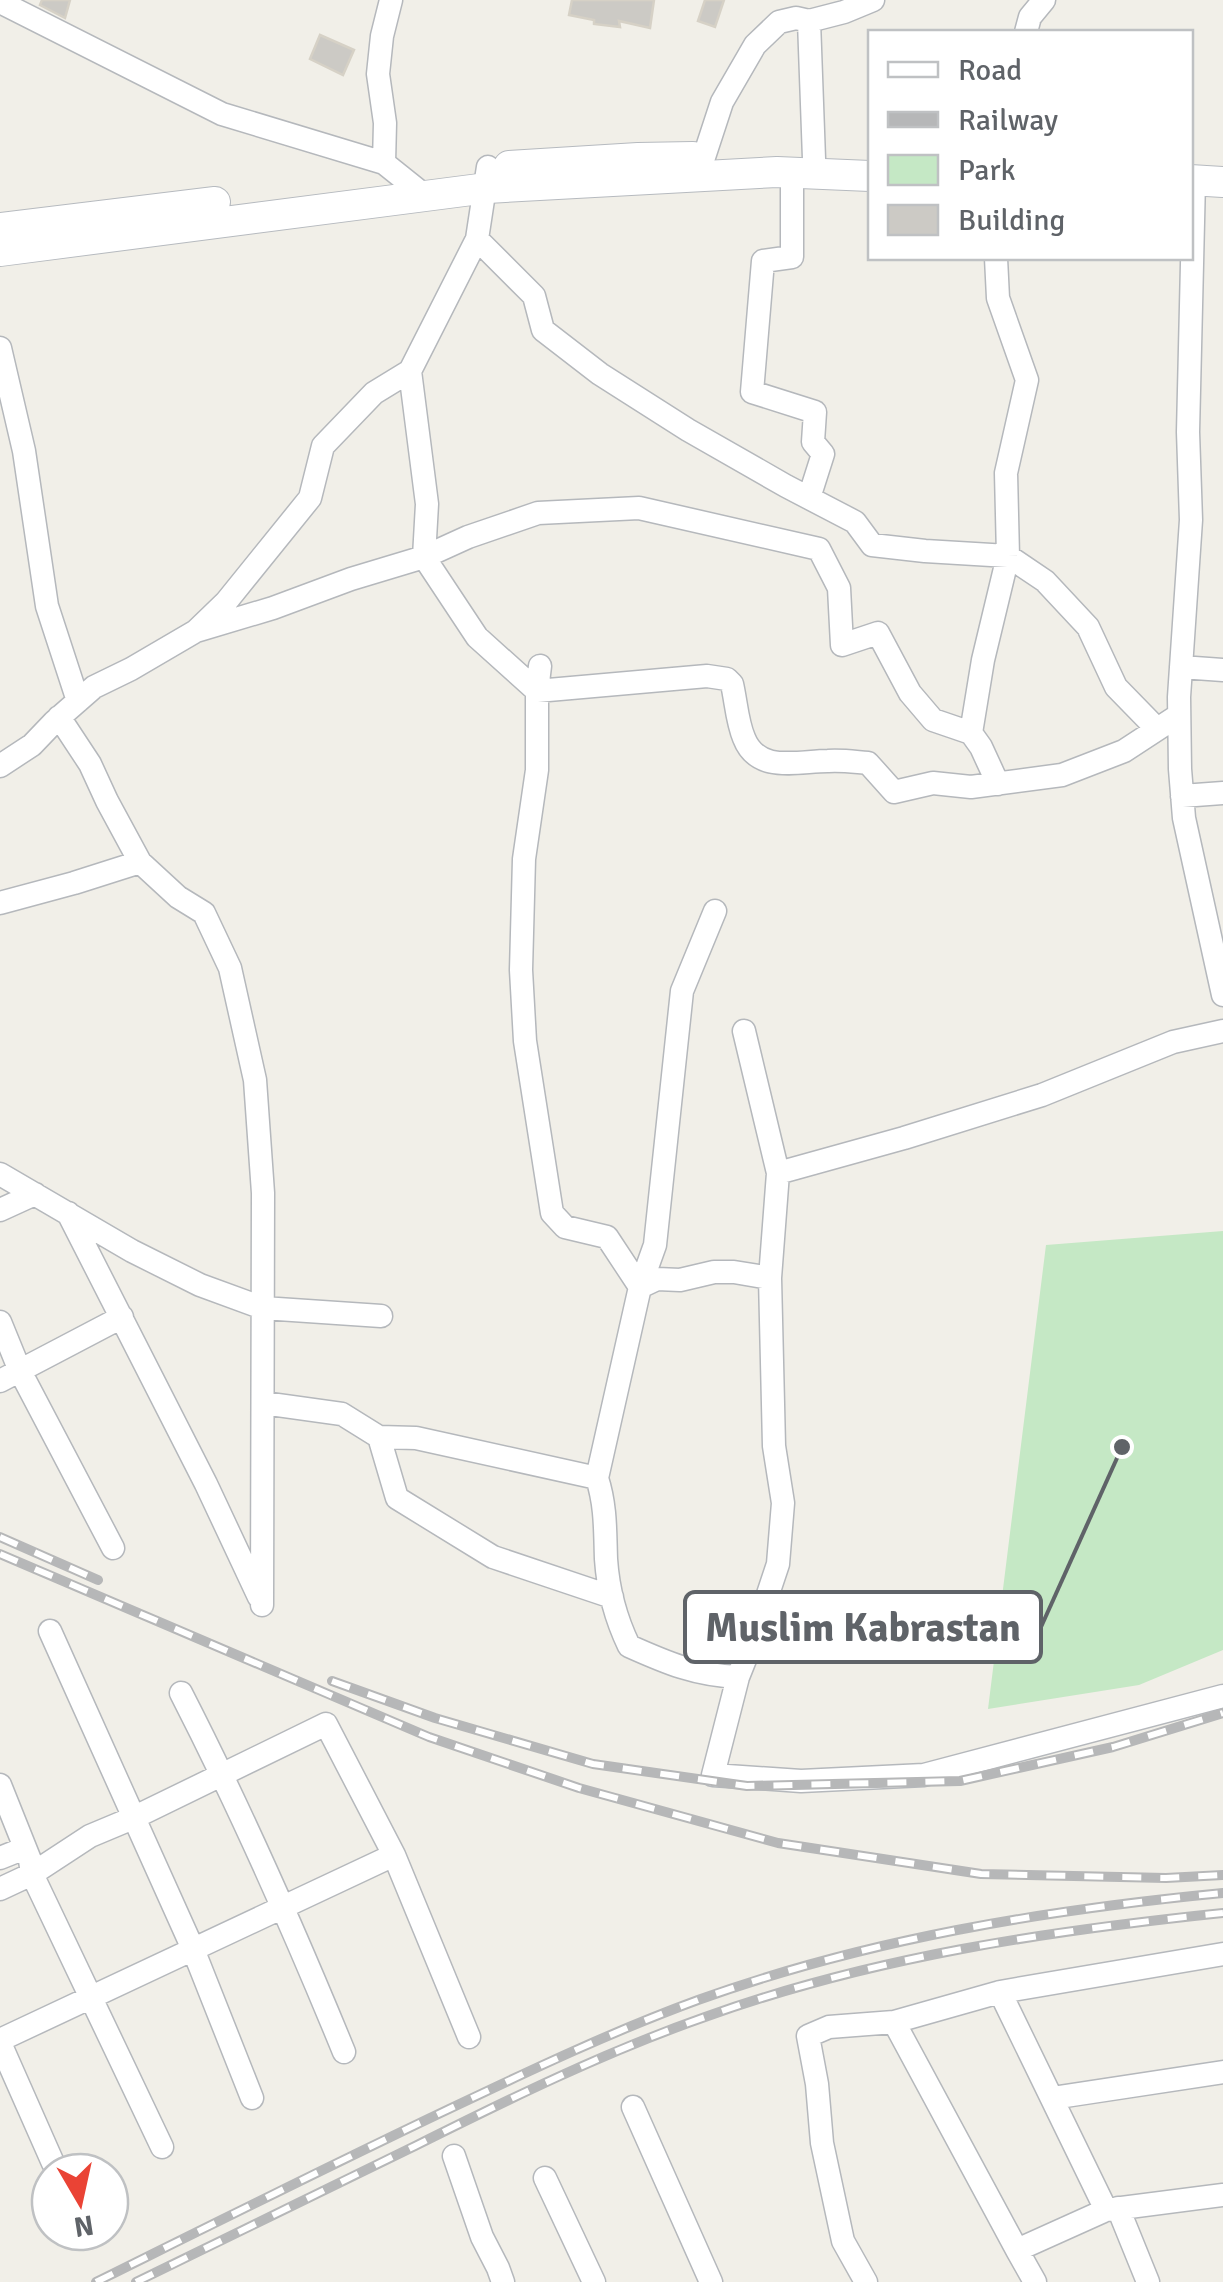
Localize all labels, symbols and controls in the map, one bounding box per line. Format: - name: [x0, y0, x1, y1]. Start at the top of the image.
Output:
- legend: [868, 30, 1193, 260]
- text: Road: [958, 52, 1022, 89]
- text: Railway: [958, 102, 1058, 139]
- text: Park: [958, 152, 1016, 189]
- text: Building: [958, 202, 1065, 239]
- callout: Muslim Kabrastan: [685, 1592, 1041, 1662]
- text: Muslim Kabrastan: [705, 1603, 1021, 1653]
- north arrow: [30, 2152, 130, 2252]
- text: N: [71, 2207, 96, 2244]

